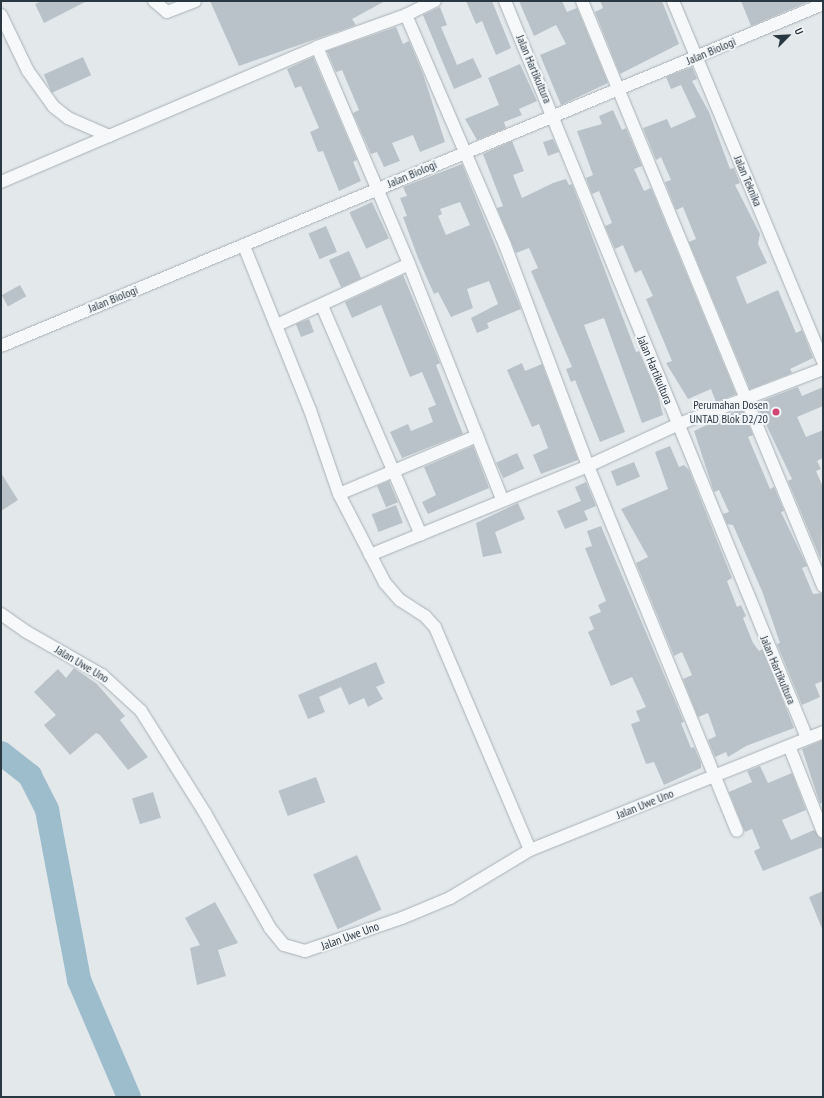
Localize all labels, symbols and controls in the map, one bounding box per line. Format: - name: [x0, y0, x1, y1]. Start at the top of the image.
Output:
- north arrow: [768, 16, 808, 56]
- text: U: [791, 26, 807, 37]
- street label: Jalan Hartikultura: [513, 33, 555, 105]
- street label: Jalan Biologi: [684, 34, 738, 68]
- street label: Jalan Teknika: [731, 153, 765, 209]
- street label: Jalan Biologi: [385, 157, 439, 191]
- street label: Jalan Biologi: [86, 283, 140, 315]
- street label: Jalan Hartikultura: [634, 334, 676, 406]
- place label: Perumahan Dosen UNTAD Blok D2/20: [689, 398, 768, 426]
- marker: Perumahan Dosen UNTAD Blok D2/20: [771, 407, 781, 417]
- street label: Jalan Hartikultura: [757, 634, 799, 706]
- street label: Jalan Uwe Uno: [52, 642, 112, 686]
- street label: Jalan Uwe Uno: [614, 786, 676, 822]
- street label: Jalan Uwe Uno: [319, 919, 381, 953]

